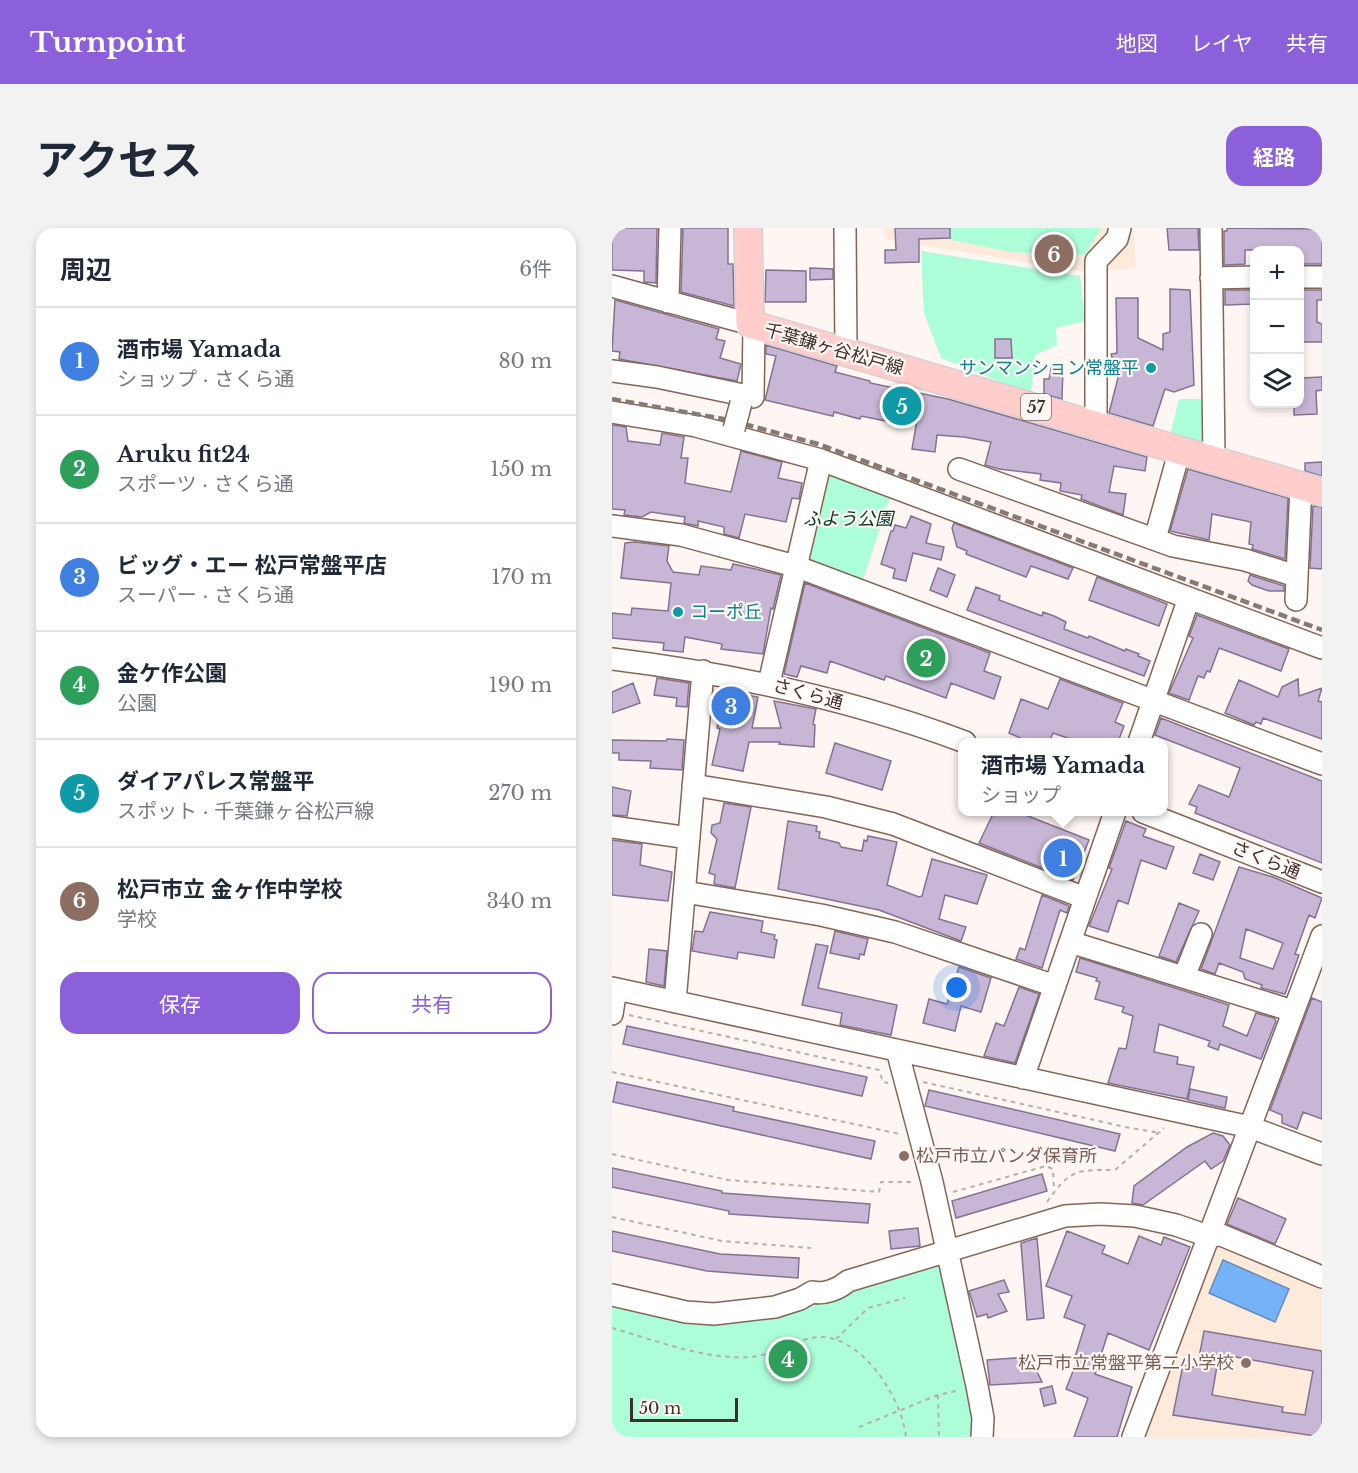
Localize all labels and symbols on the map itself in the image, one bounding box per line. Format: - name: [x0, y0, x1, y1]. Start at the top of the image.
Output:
- pin: 6: [1034, 231, 1074, 276]
- street label: 千葉鎌ヶ谷松戸線: [762, 319, 906, 379]
- place label: サンマンション常盤平: [959, 357, 1139, 379]
- marker: サンマンション常盤平: [1144, 361, 1158, 375]
- pin: 5: [882, 384, 922, 429]
- road number: 57: [1021, 394, 1051, 420]
- park label: ふよう公園: [803, 508, 896, 530]
- place label: コーポ丘: [690, 601, 762, 623]
- marker: コーポ丘: [671, 605, 685, 619]
- pin: 2: [906, 636, 946, 680]
- street label: さくら通: [770, 674, 846, 714]
- pin: 3: [712, 684, 750, 728]
- pin: 1: [1044, 836, 1082, 880]
- street label: さくら通: [1229, 836, 1303, 884]
- your location: [942, 973, 971, 1002]
- place label: 松戸市立パンダ保育所: [916, 1145, 1097, 1167]
- marker: 松戸市立パンダ保育所: [897, 1149, 911, 1163]
- pin: 4: [768, 1336, 807, 1382]
- place label: 松戸市立常盤平第二小学校: [1018, 1352, 1234, 1374]
- marker: 松戸市立常盤平第二小学校: [1239, 1356, 1253, 1370]
- scale bar: [630, 1395, 738, 1422]

